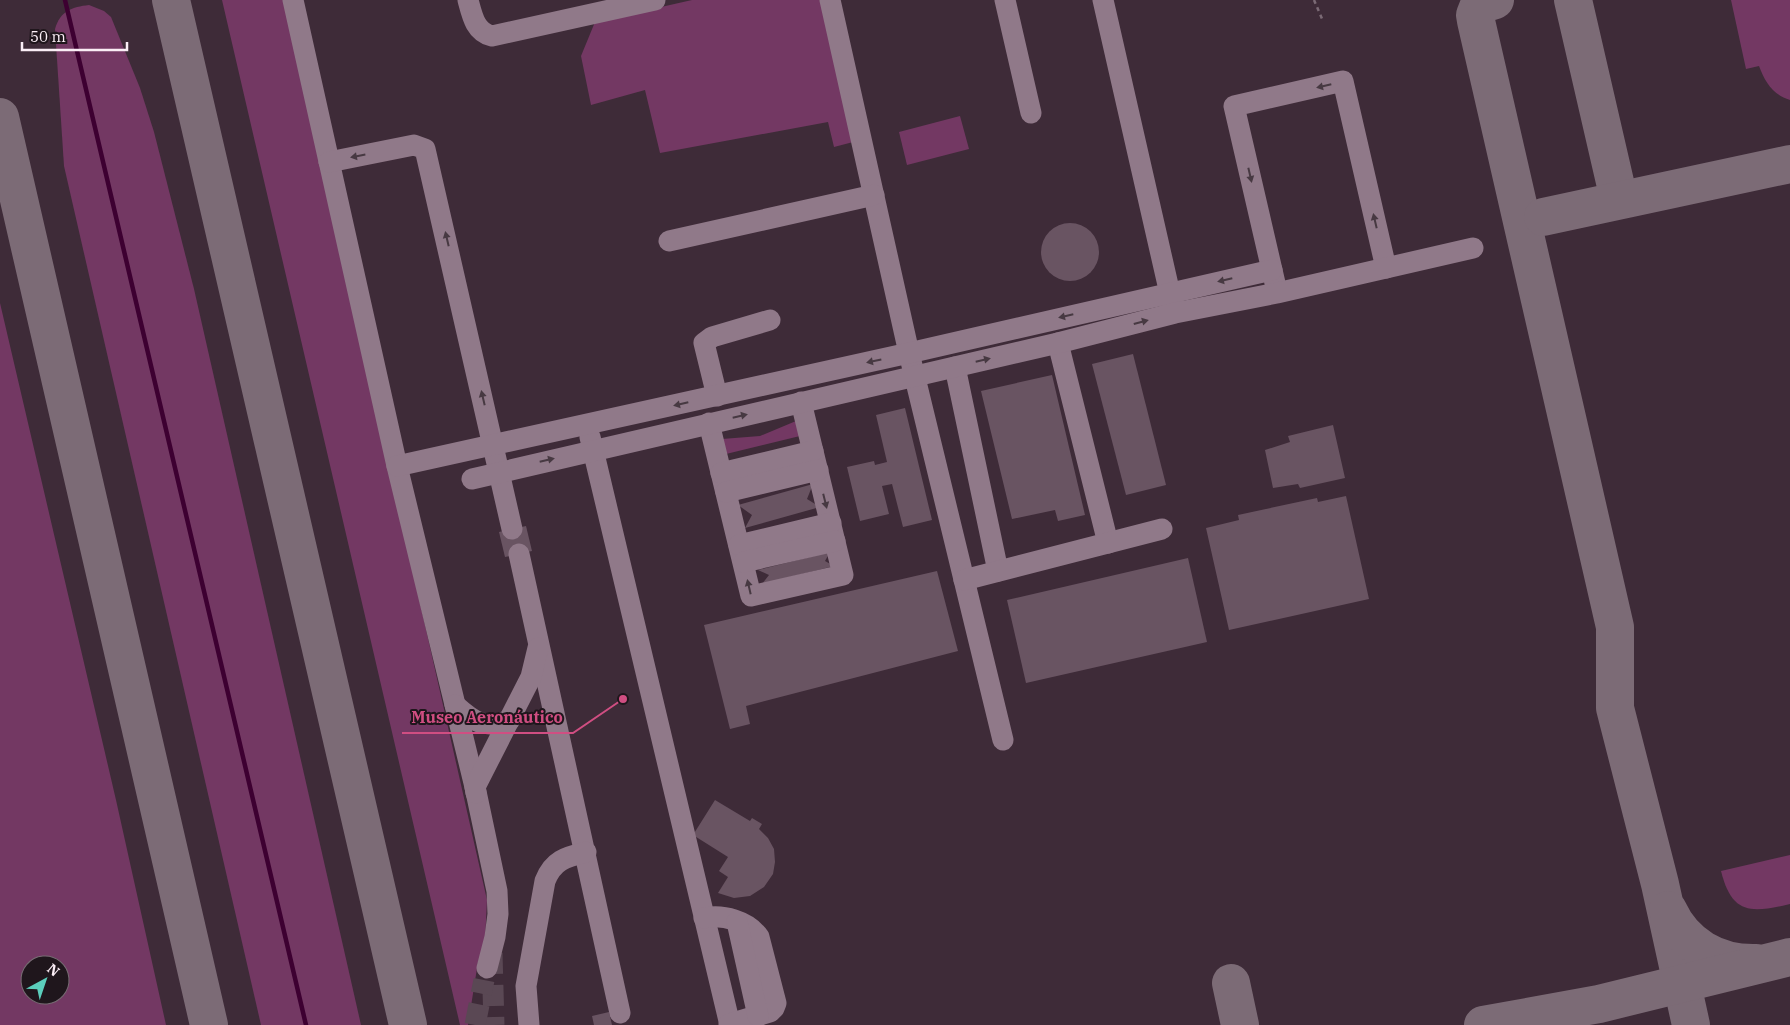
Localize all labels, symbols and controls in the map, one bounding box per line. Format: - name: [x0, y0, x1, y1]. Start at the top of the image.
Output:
- scale bar: [22, 20, 128, 52]
- text: 50 m: [30, 27, 66, 46]
- one-way arrow: [1316, 82, 1331, 90]
- one-way arrow: [350, 152, 365, 160]
- one-way arrow: [1246, 167, 1254, 182]
- one-way arrow: [1371, 213, 1379, 228]
- one-way arrow: [443, 232, 451, 247]
- one-way arrow: [1217, 276, 1232, 284]
- one-way arrow: [1059, 312, 1074, 320]
- one-way arrow: [1134, 318, 1149, 326]
- one-way arrow: [976, 356, 992, 364]
- one-way arrow: [866, 357, 882, 365]
- one-way arrow: [479, 390, 487, 405]
- one-way arrow: [673, 400, 689, 408]
- one-way arrow: [732, 412, 747, 420]
- one-way arrow: [540, 456, 555, 464]
- one-way arrow: [821, 493, 829, 508]
- one-way arrow: [745, 579, 753, 594]
- callout: Museo Aeronáutico: [402, 702, 573, 733]
- text: Museo Aeronáutico: [411, 707, 563, 727]
- north arrow: [20, 955, 70, 1005]
- text: N: [43, 960, 63, 980]

